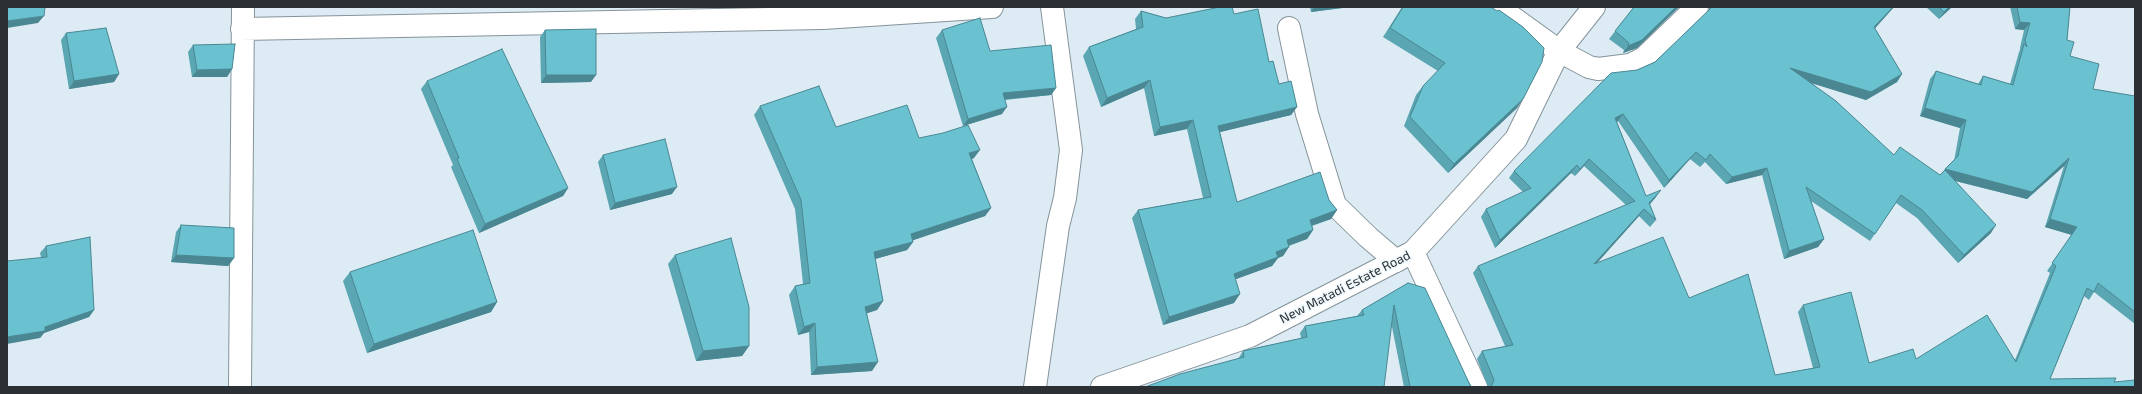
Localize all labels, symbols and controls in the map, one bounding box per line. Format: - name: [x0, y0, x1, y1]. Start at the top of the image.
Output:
- street label: New Matadi Estate Road: [1277, 247, 1413, 327]

